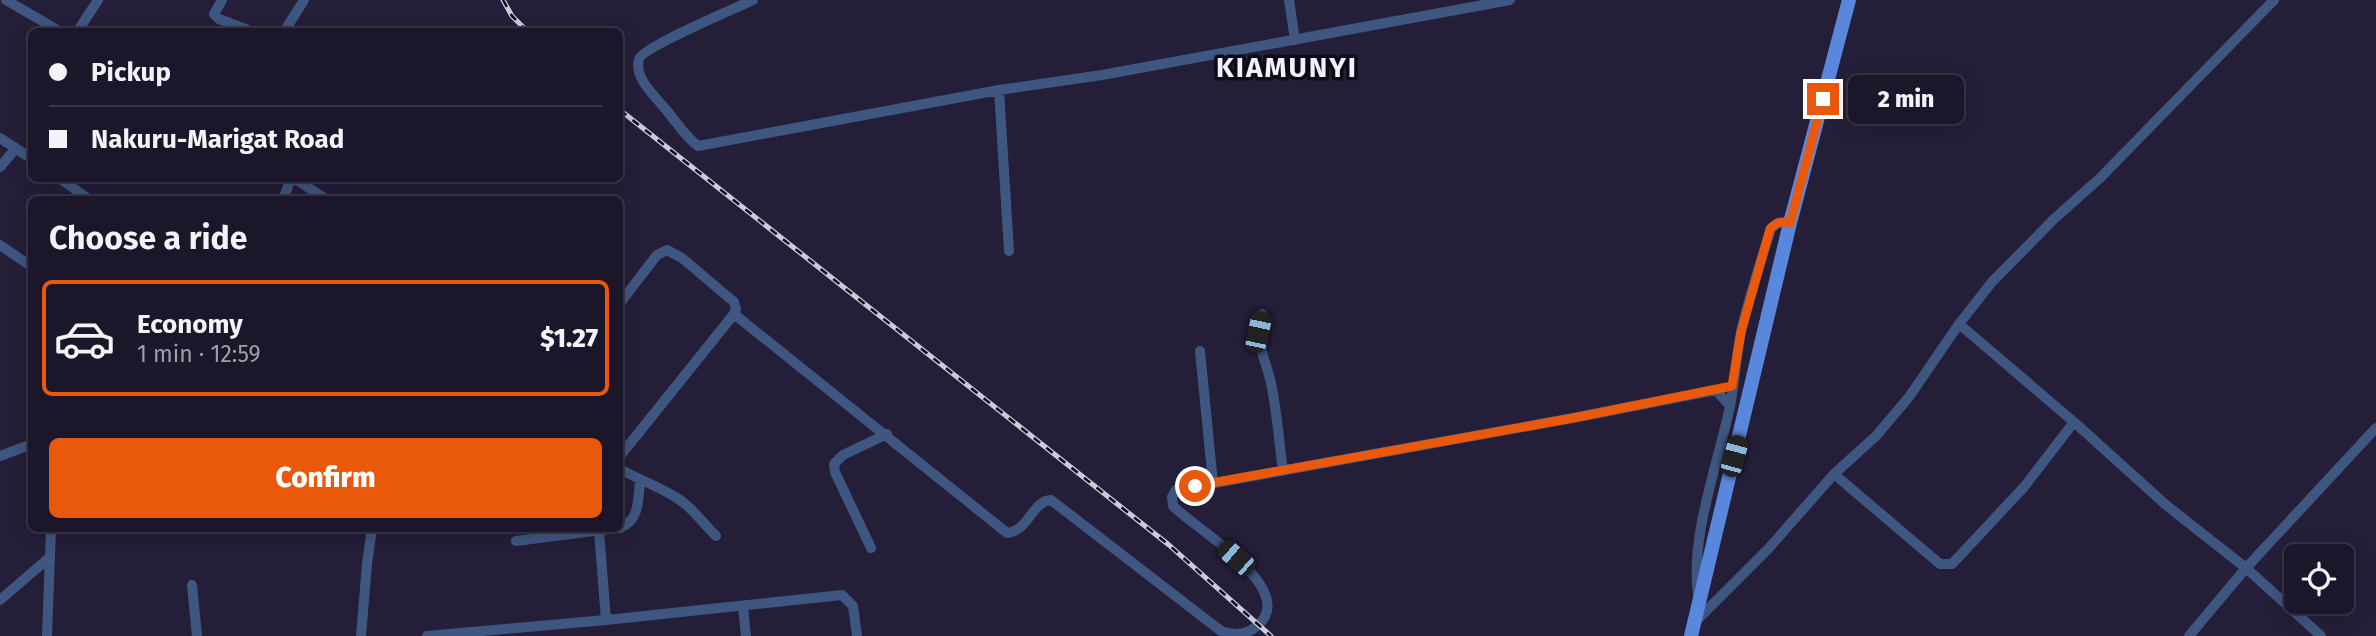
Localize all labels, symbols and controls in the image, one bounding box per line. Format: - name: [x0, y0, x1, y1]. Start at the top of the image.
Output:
- district label: KIAMUNYI: [1216, 51, 1358, 84]
- text: Pickup: [91, 57, 171, 88]
- callout: 2 min: [1848, 74, 1963, 124]
- route end: [1807, 83, 1839, 115]
- text: 2 min: [1878, 85, 1934, 113]
- text: Nakuru-Marigat Road: [91, 124, 344, 155]
- text: Choose a ride: [49, 219, 247, 257]
- icon: car: [53, 307, 116, 370]
- text: Economy: [137, 309, 243, 340]
- car: [1244, 309, 1273, 355]
- text: $1.27: [540, 323, 598, 354]
- text: 1 min · 12:59: [137, 340, 261, 368]
- car: [1719, 433, 1750, 479]
- button: Confirm: [49, 438, 602, 518]
- route start: [1179, 470, 1211, 502]
- car: [1214, 536, 1259, 580]
- map controls: [2284, 544, 2354, 614]
- button: locate: [2284, 544, 2354, 614]

